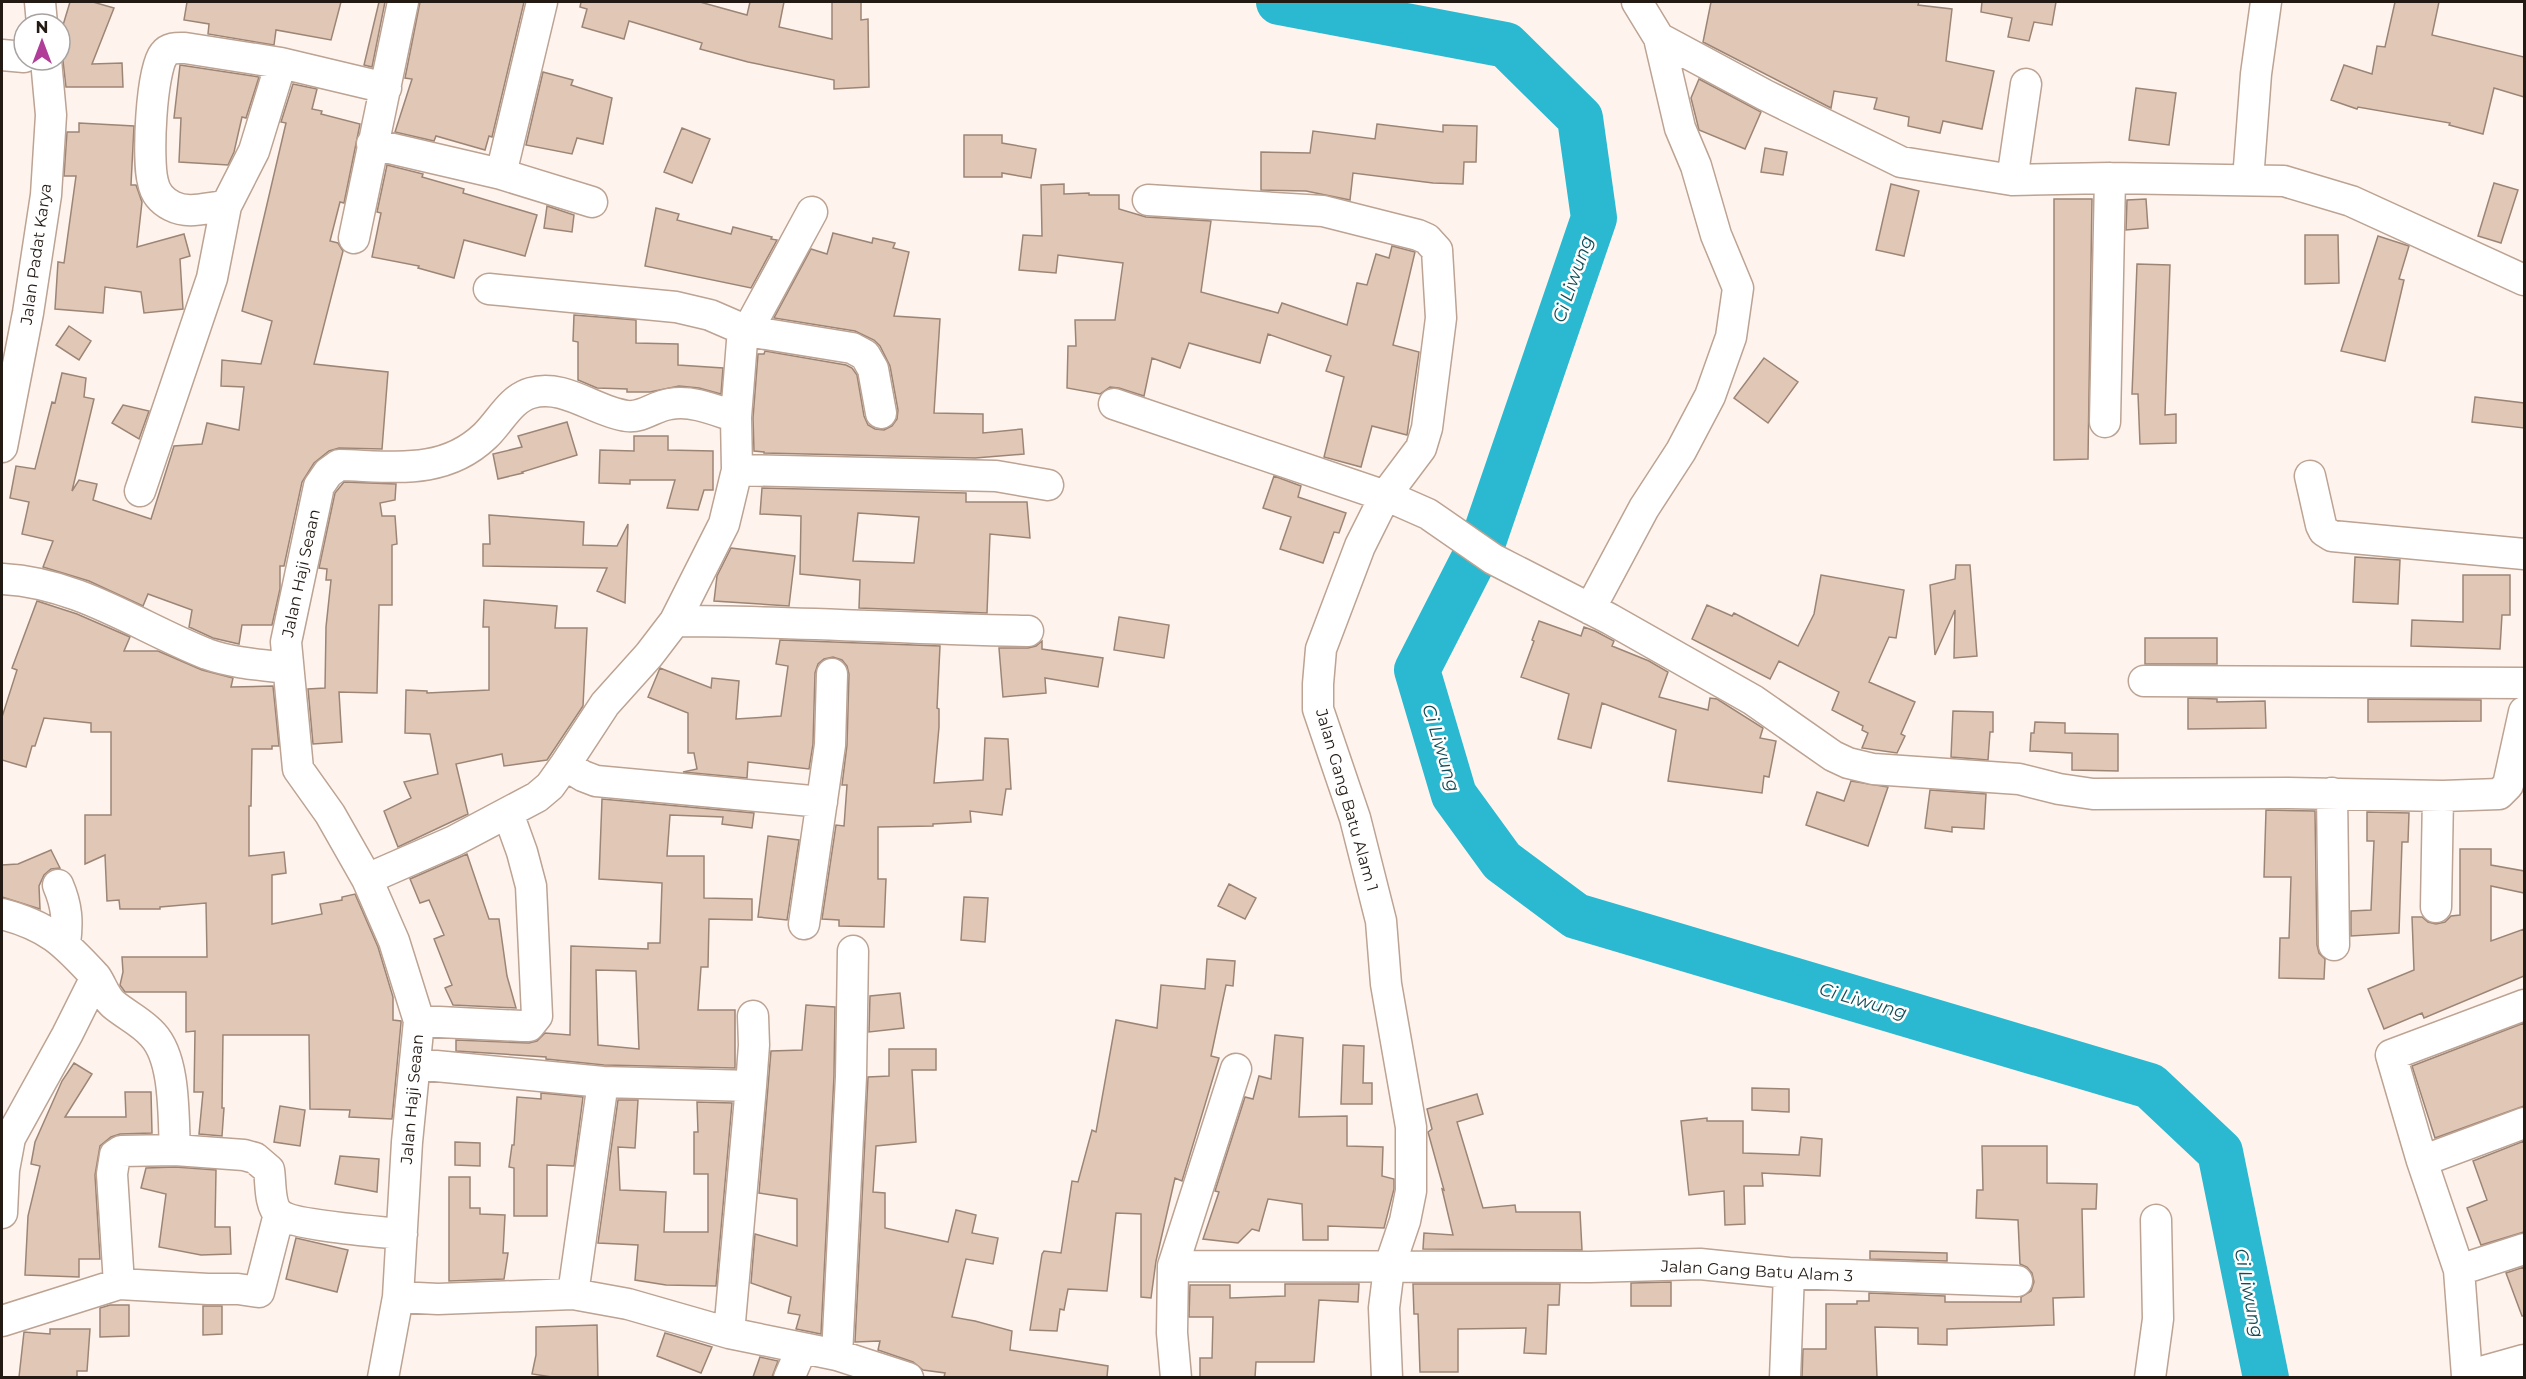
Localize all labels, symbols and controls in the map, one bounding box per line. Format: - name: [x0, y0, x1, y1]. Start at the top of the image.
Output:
- north arrow: [12, 12, 72, 72]
- text: N: [36, 18, 48, 37]
- street label: Jalan Padat Karya: [17, 182, 55, 327]
- water label: Ci Liwung: [1548, 233, 1598, 325]
- street label: Jalan Haji Seaan: [278, 507, 324, 640]
- water label: Ci Liwung: [1417, 702, 1465, 794]
- street label: Jalan Gang Batu Alam 1: [1312, 706, 1382, 894]
- water label: Ci Liwung: [1817, 978, 1909, 1024]
- street label: Jalan Haji Seaan: [397, 1033, 427, 1166]
- water label: Ci Liwung: [2230, 1247, 2268, 1339]
- street label: Jalan Gang Batu Alam 3: [1659, 1256, 1854, 1286]

